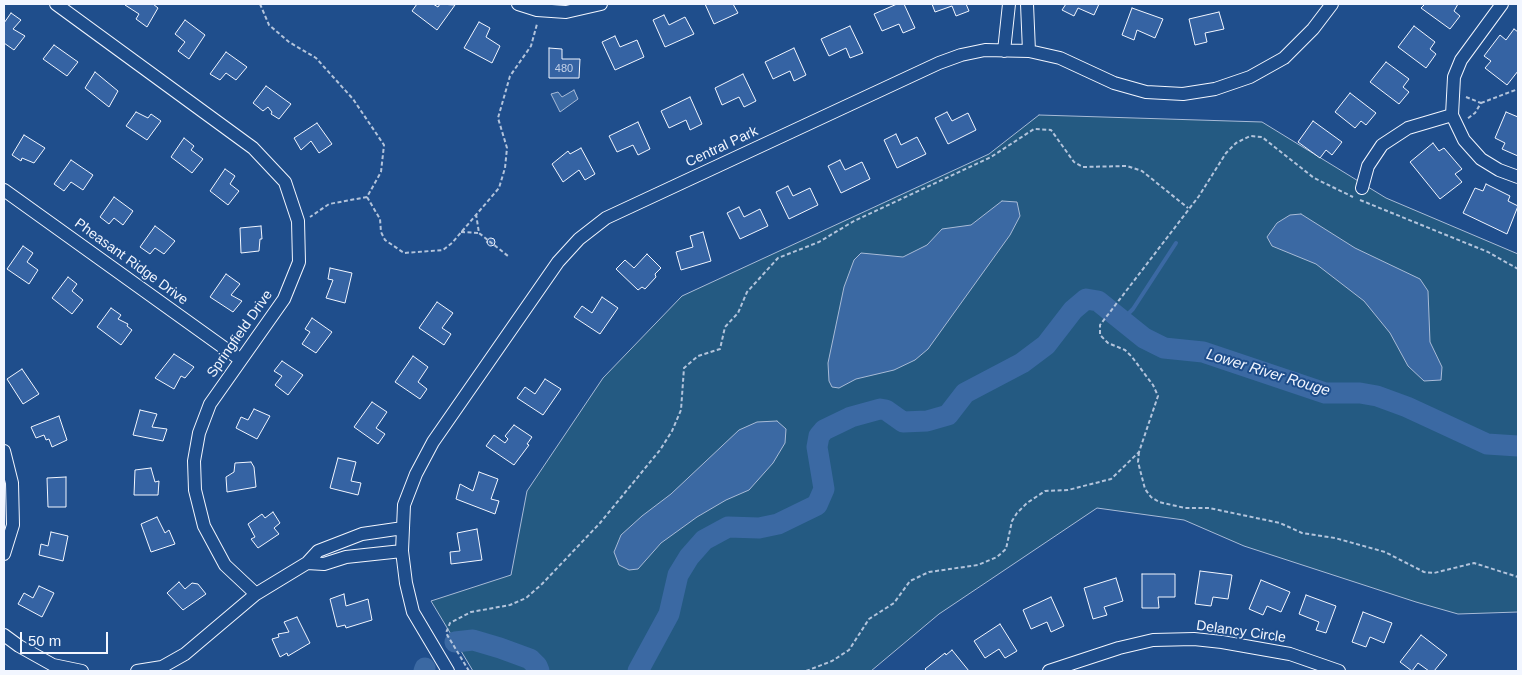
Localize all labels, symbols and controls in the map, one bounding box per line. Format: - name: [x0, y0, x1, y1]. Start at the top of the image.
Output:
- house number: 480: [555, 62, 573, 76]
- street label: Central Park: [683, 123, 761, 171]
- street label: Pheasant Ridge Drive: [71, 215, 191, 309]
- street label: Springfield Drive: [204, 287, 276, 381]
- water label: Lower River Rouge: [1204, 346, 1332, 400]
- street label: Delancy Circle: [1195, 617, 1287, 647]
- scale bar: [22, 622, 110, 654]
- text: 50 m: [28, 632, 61, 649]

